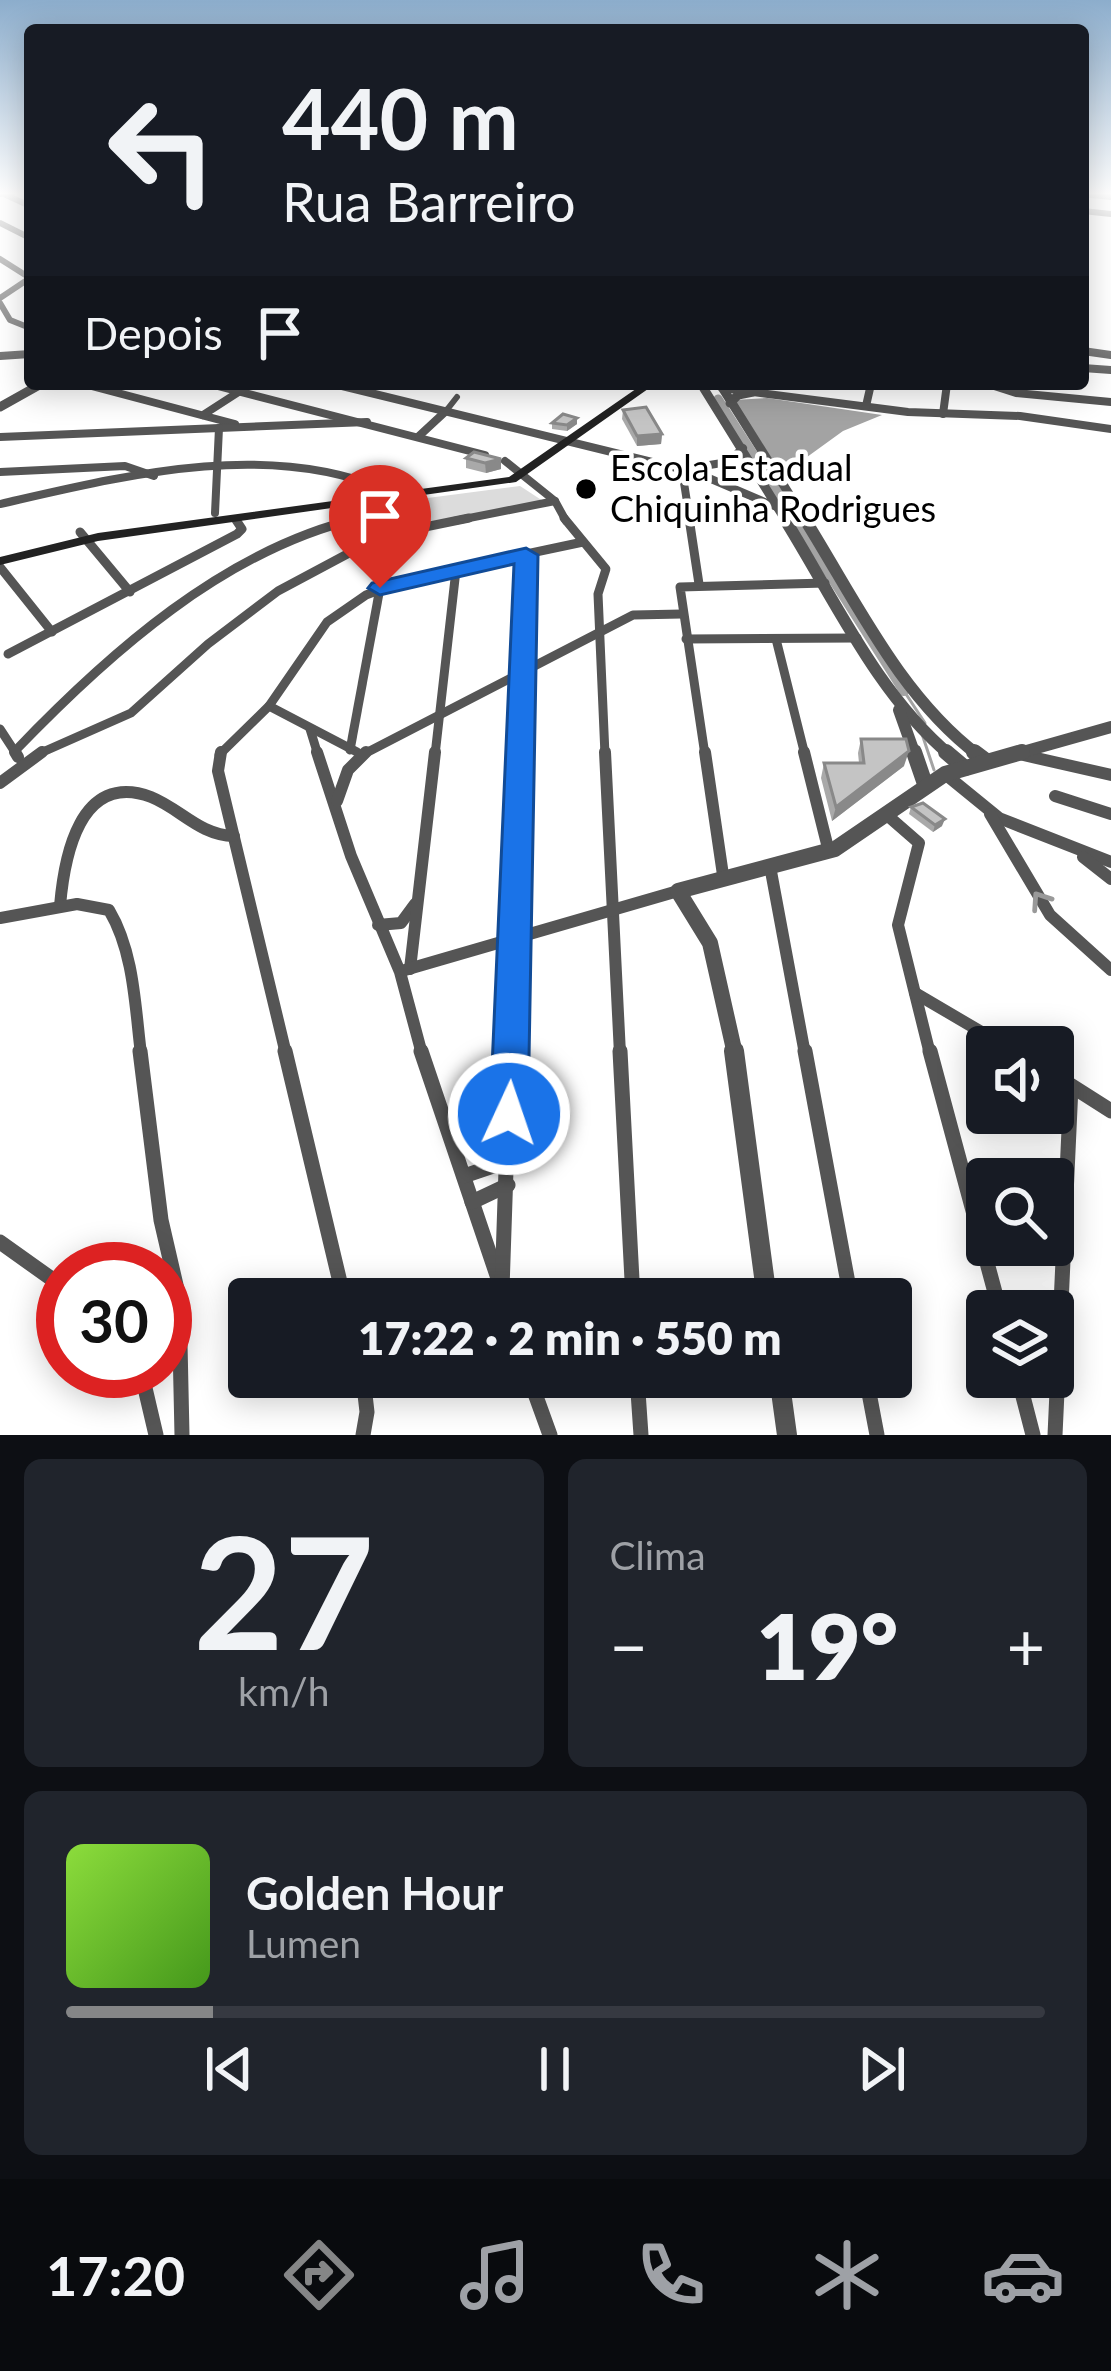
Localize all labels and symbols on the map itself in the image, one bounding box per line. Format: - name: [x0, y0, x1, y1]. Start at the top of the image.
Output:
- place label: Escola Estadual Chiquinha Rodrigues: [610, 445, 936, 530]
- pin: [329, 465, 431, 588]
- marker: Escola Estadual Chiquinha Rodrigues: [573, 476, 599, 502]
- one-way arrow: [1033, 891, 1055, 913]
- position arrow: [446, 1051, 572, 1177]
- speed limit sign: 30: [36, 1242, 192, 1398]

